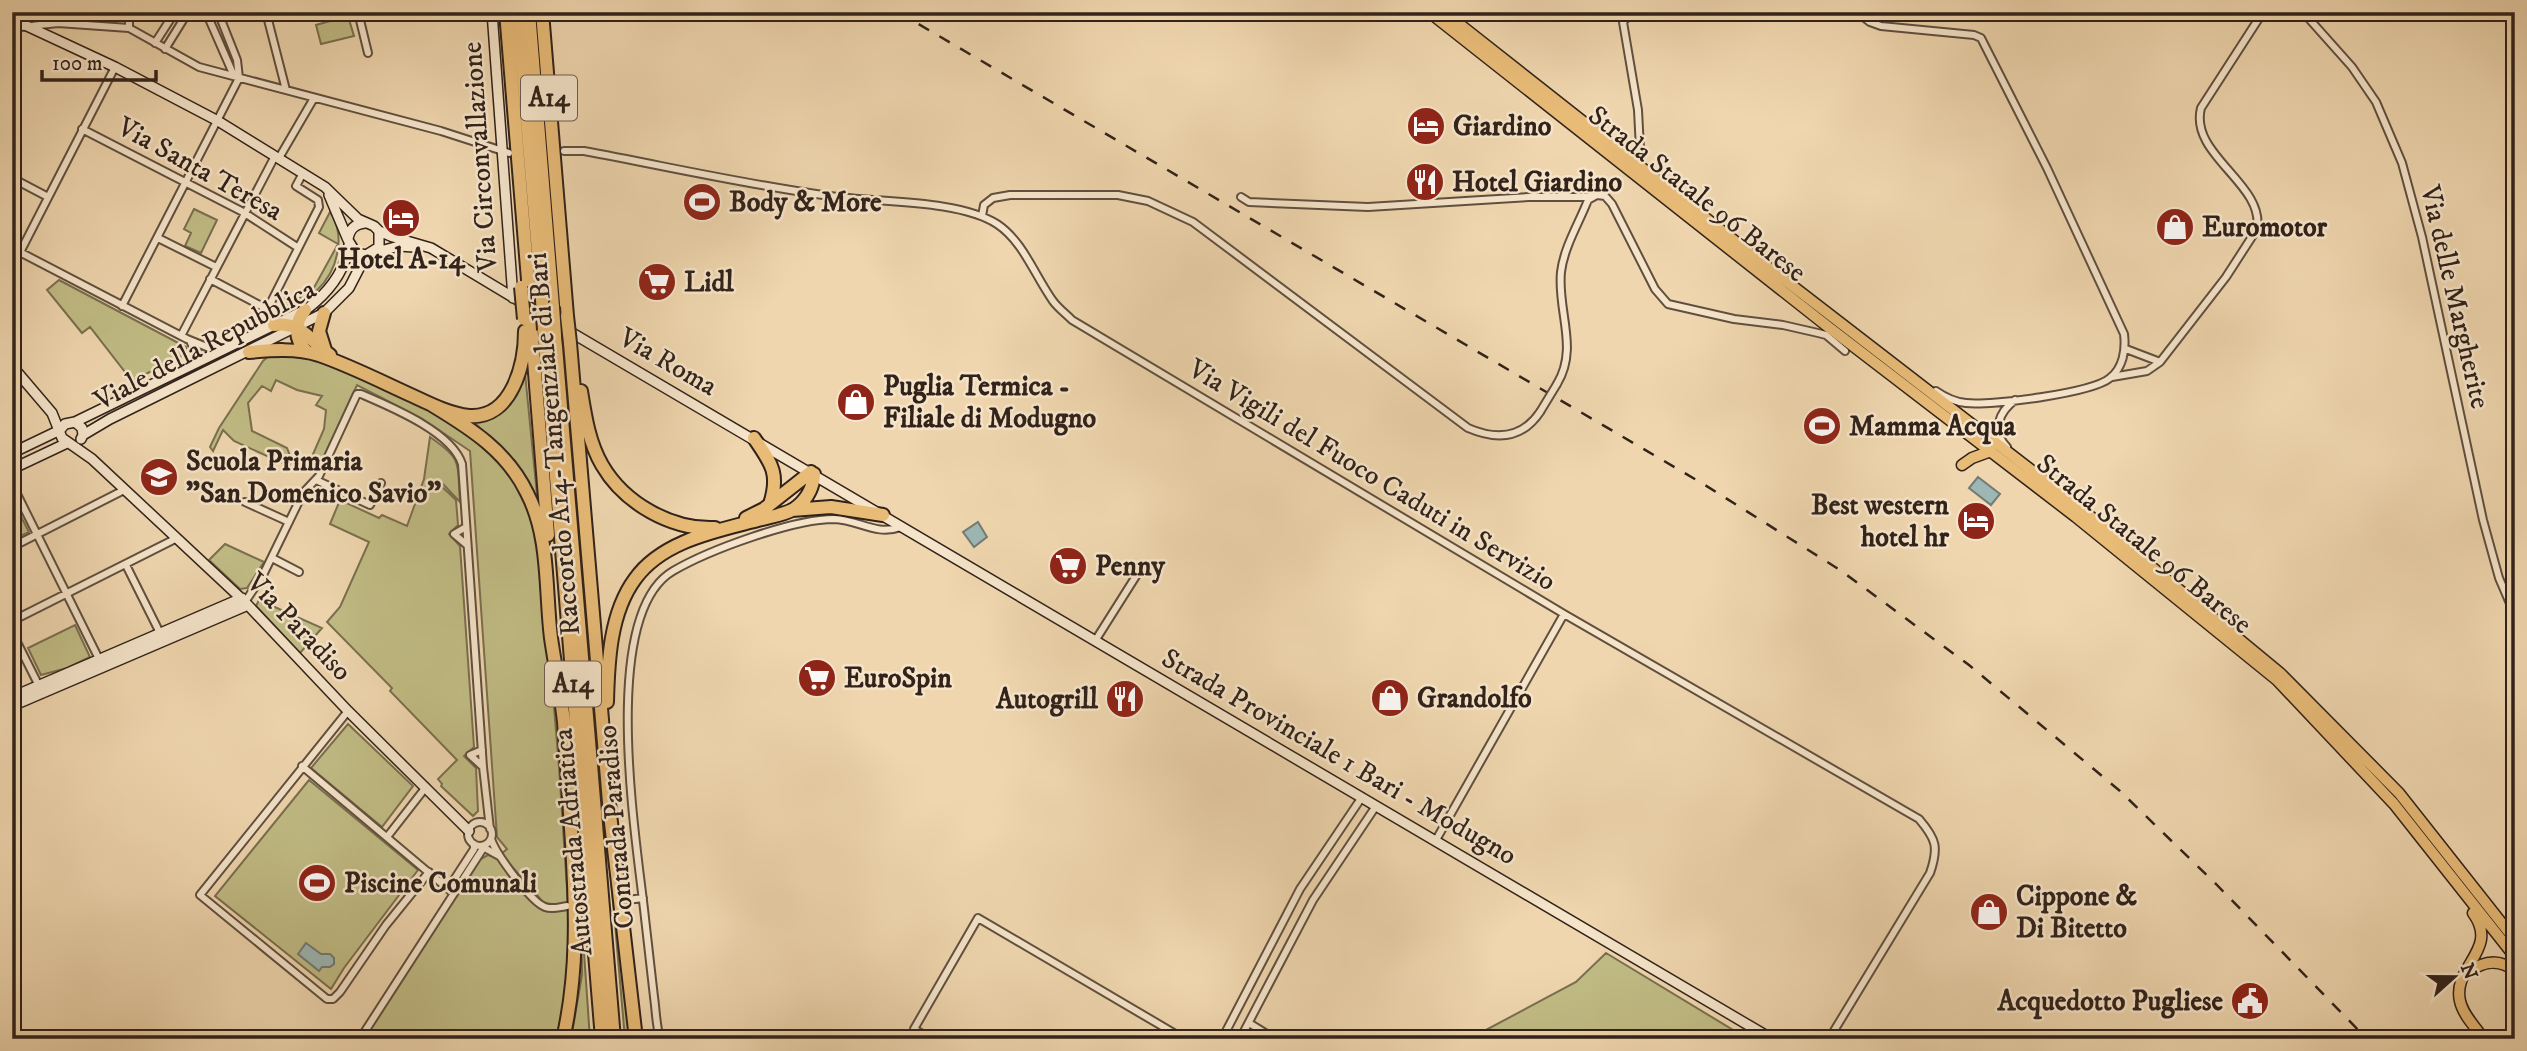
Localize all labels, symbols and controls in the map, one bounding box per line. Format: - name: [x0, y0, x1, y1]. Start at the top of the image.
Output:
- scale bar: [42, 38, 156, 82]
- street label: Via Circonvallazione: [454, 41, 506, 274]
- text: 100 m: [52, 51, 103, 77]
- road number: A14: [521, 76, 577, 120]
- street label: Strada Statale 96 Barese: [1581, 98, 1813, 290]
- hotel icon: Giardino: [1405, 105, 1447, 147]
- street label: Via Santa Teresa: [110, 109, 289, 229]
- place label: Giardino: [1453, 109, 1552, 144]
- restaurant icon: Hotel Giardino: [1404, 161, 1446, 203]
- place label: Hotel Giardino: [1452, 165, 1622, 200]
- sports icon: Body & More: [681, 181, 723, 223]
- street label: Via delle Margherite: [2412, 181, 2498, 412]
- place label: Body & More: [729, 185, 882, 220]
- hotel icon: Hotel A-14: [380, 197, 422, 239]
- shop icon: Euromotor: [2154, 206, 2196, 248]
- place label: Euromotor: [2202, 210, 2327, 245]
- place label: Hotel A-14: [337, 242, 467, 277]
- street label: Raccordo A14-Tangenziale di Bari: [520, 251, 588, 637]
- supermarket icon: Lidl: [636, 261, 678, 303]
- place label: Lidl: [684, 265, 734, 300]
- street label: Viale della Repubblica: [87, 272, 322, 419]
- street label: Via Roma: [612, 319, 723, 404]
- street label: Via Vigili del Fuoco Caduti in Servizio: [1181, 351, 1562, 599]
- place label: Puglia Termica - Filiale di Modugno: [883, 369, 1096, 436]
- shop icon: Puglia Termica - Filiale di Modugno: [835, 381, 877, 423]
- sports icon: Mamma Acqua: [1801, 405, 1843, 447]
- place label: Mamma Acqua: [1849, 409, 2017, 445]
- place label: Scuola Primaria "San Domenico Savio": [186, 444, 441, 511]
- street label: Strada Statale 96 Barese: [2029, 446, 2259, 642]
- school or university icon: Scuola Primaria "San Domenico Savio": [138, 456, 180, 498]
- place label: Best western hotel hr: [1811, 488, 1950, 555]
- hotel icon: Best western hotel hr: [1955, 500, 1997, 542]
- supermarket icon: Penny: [1047, 545, 1089, 587]
- place label: Penny: [1095, 549, 1166, 584]
- street label: Via Paradiso: [238, 565, 359, 689]
- street label: Strada Provinciale 1 Bari - Modugno: [1155, 641, 1523, 873]
- supermarket icon: EuroSpin: [796, 657, 838, 699]
- place label: EuroSpin: [844, 661, 952, 696]
- road number: A14: [545, 662, 601, 706]
- shop icon: Grandolfo: [1369, 677, 1411, 719]
- restaurant icon: Autogrill: [1104, 678, 1146, 720]
- place label: Grandolfo: [1417, 681, 1532, 716]
- place label: Autogrill: [995, 682, 1099, 717]
- street label: Contrada Paradiso: [590, 724, 642, 930]
- street label: Autostrada Adriatica: [546, 727, 600, 957]
- sports icon: Piscine Comunali: [296, 862, 338, 904]
- place label: Piscine Comunali: [344, 866, 537, 901]
- place label: Cippone & Di Bitetto: [2016, 879, 2138, 946]
- shop icon: Cippone & Di Bitetto: [1968, 891, 2010, 933]
- north arrow: [2418, 942, 2488, 1012]
- text: N: [2455, 960, 2482, 983]
- public building icon: Acquedotto Pugliese: [2229, 980, 2271, 1022]
- place label: Acquedotto Pugliese: [1996, 984, 2223, 1020]

